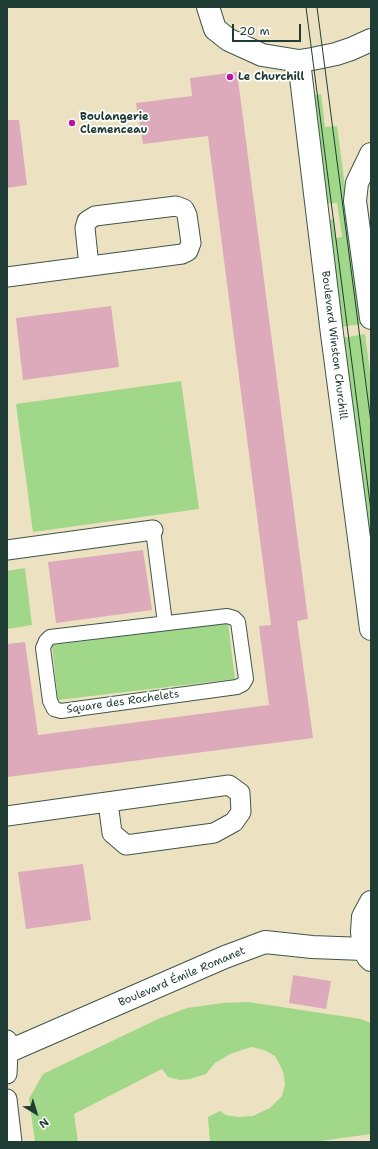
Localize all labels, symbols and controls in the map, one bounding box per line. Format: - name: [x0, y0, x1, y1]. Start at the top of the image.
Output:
- scale bar: [234, 16, 303, 42]
- text: 20 m: [239, 23, 270, 39]
- place label: Le Churchill: [238, 70, 304, 84]
- marker: Le Churchill: [225, 72, 235, 82]
- place label: Boulangerie Clemenceau: [80, 110, 149, 136]
- marker: Boulangerie Clemenceau: [67, 118, 77, 128]
- street label: Boulevard Winston Churchill: [318, 270, 350, 420]
- street label: Square des Rochelets: [66, 688, 180, 716]
- street label: Boulevard Émile Romanet: [117, 944, 247, 1010]
- north arrow: [16, 1093, 56, 1133]
- text: N: [36, 1114, 52, 1131]

